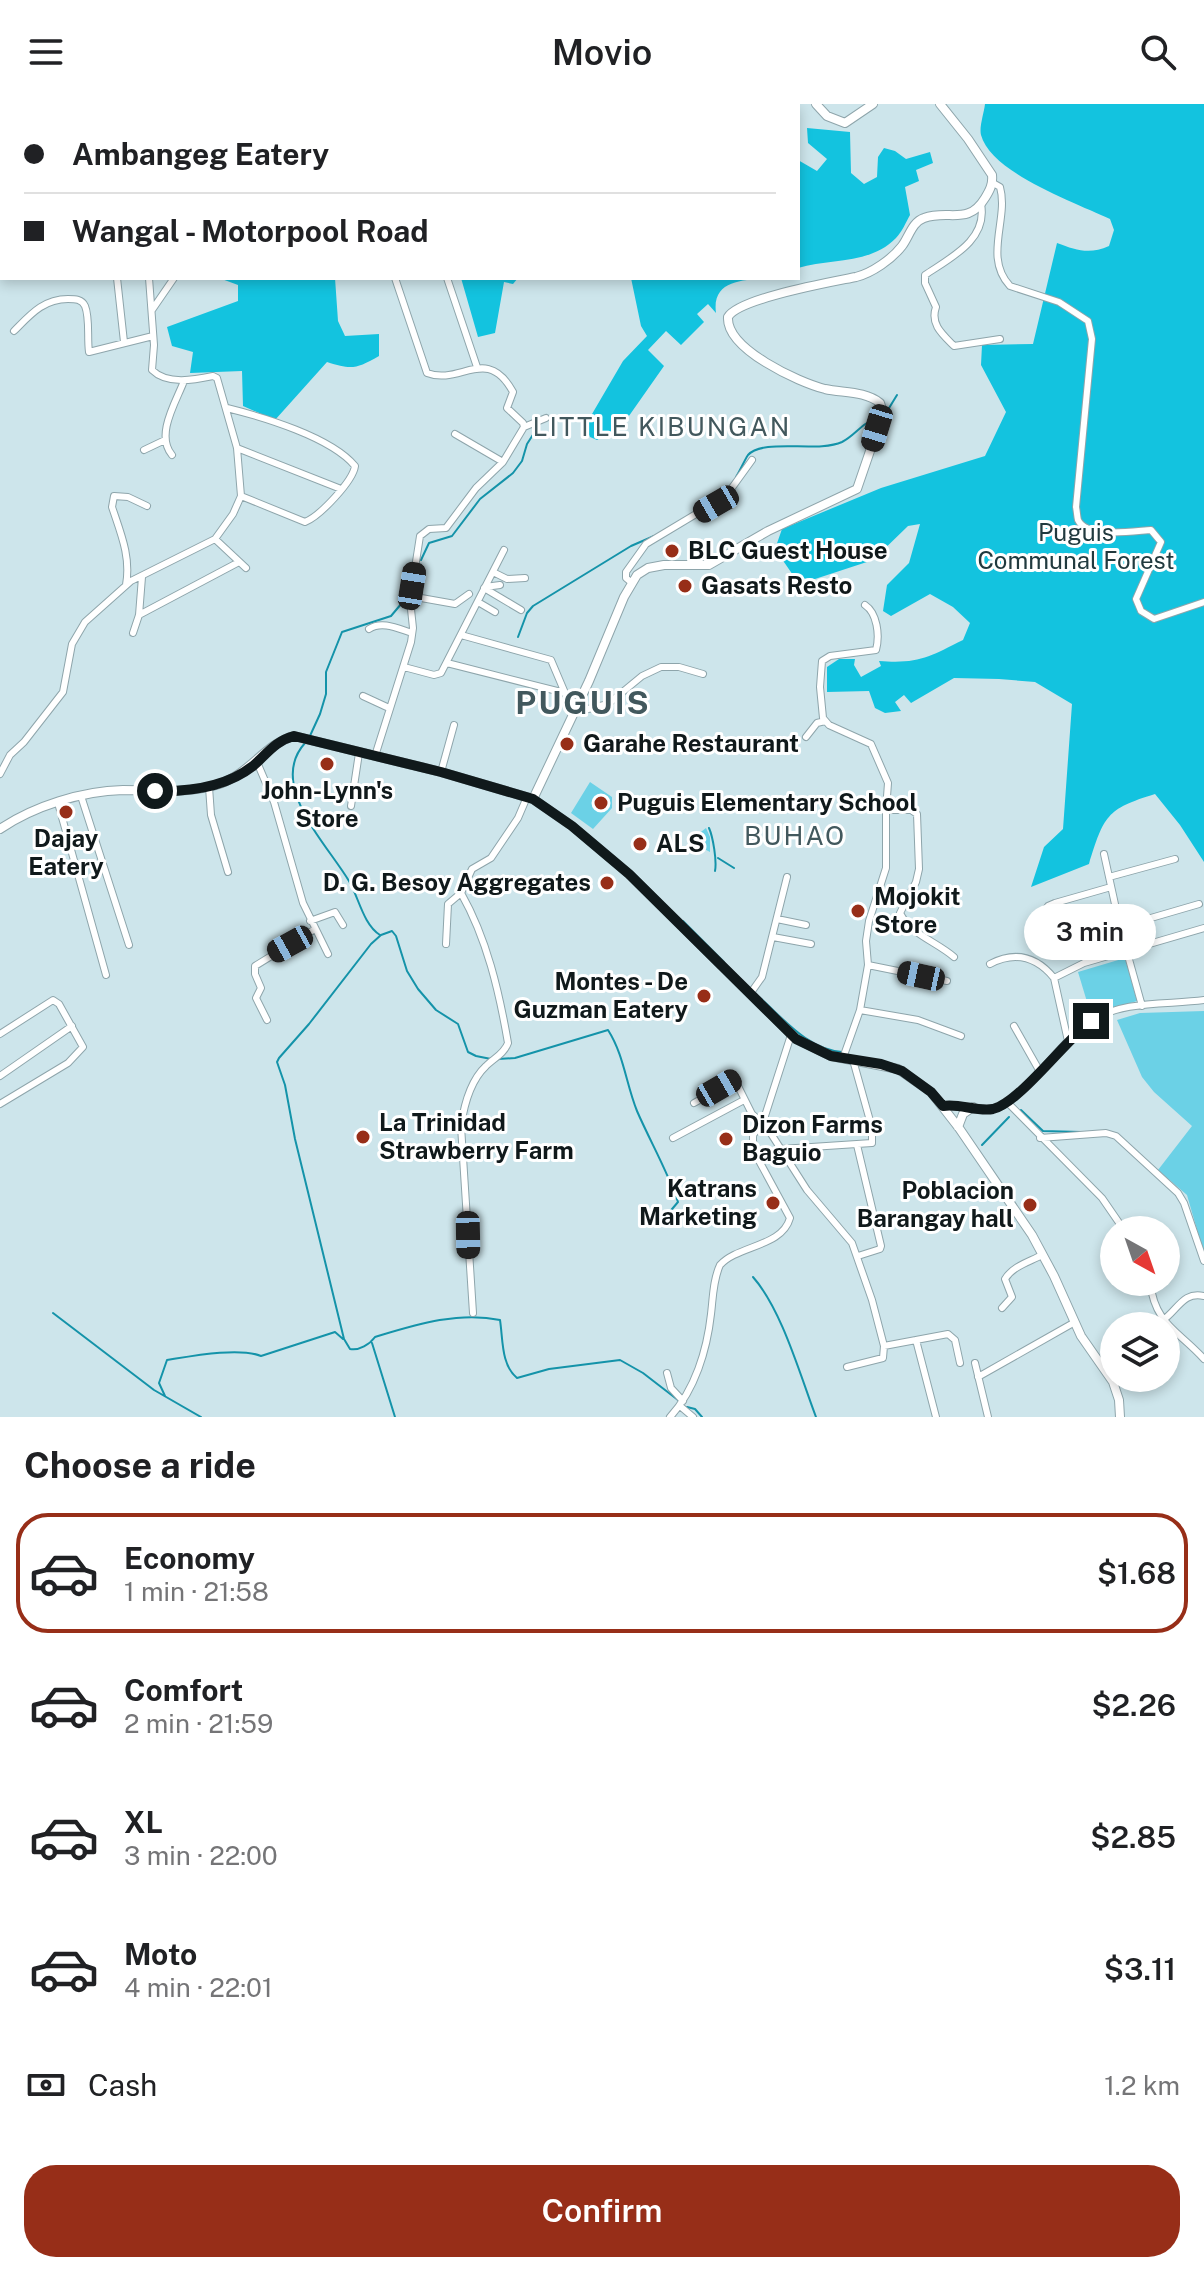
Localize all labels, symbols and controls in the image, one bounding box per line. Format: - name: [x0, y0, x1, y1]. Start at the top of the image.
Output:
- icon: menu: [24, 30, 68, 74]
- icon: search: [1136, 30, 1180, 74]
- text: Movio: [552, 31, 652, 73]
- text: Ambangeg Eatery: [72, 136, 329, 172]
- text: Wangal - Motorpool Road: [72, 213, 429, 249]
- car: [859, 402, 895, 454]
- district label: LITTLE KIBUNGAN: [533, 411, 791, 442]
- car: [689, 482, 743, 526]
- park label: Puguis Communal Forest: [977, 518, 1175, 574]
- place label: BLC Guest House: [688, 536, 888, 564]
- marker: BLC Guest House: [663, 542, 681, 560]
- car: [396, 560, 428, 612]
- place label: Gasats Resto: [701, 571, 852, 599]
- marker: Gasats Resto: [676, 577, 694, 595]
- district label: PUGUIS: [515, 684, 651, 721]
- place label: Garahe Restaurant: [583, 729, 799, 757]
- marker: Garahe Restaurant: [558, 735, 576, 753]
- marker: John-Lynn's Store: [318, 755, 336, 773]
- route start: [137, 773, 173, 809]
- place label: John-Lynn's Store: [261, 776, 393, 832]
- place label: Puguis Elementary School: [617, 788, 917, 816]
- marker: Puguis Elementary School: [592, 794, 610, 812]
- marker: Dajay Eatery: [57, 803, 75, 821]
- district label: BUHAO: [744, 820, 846, 851]
- place label: Dajay Eatery: [28, 824, 104, 880]
- place label: ALS: [656, 829, 705, 857]
- marker: ALS: [631, 835, 649, 853]
- place label: D. G. Besoy Aggregates: [323, 868, 591, 896]
- marker: D. G. Besoy Aggregates: [598, 874, 616, 892]
- place label: Mojokit Store: [874, 882, 961, 938]
- marker: Mojokit Store: [849, 902, 867, 920]
- callout: 3 min: [1025, 905, 1157, 961]
- text: 3 min: [1056, 916, 1124, 947]
- car: [263, 922, 317, 966]
- car: [895, 959, 947, 993]
- place label: Montes - De Guzman Eatery: [514, 967, 688, 1023]
- marker: Montes - De Guzman Eatery: [695, 987, 713, 1005]
- route end: [1073, 1003, 1109, 1039]
- car: [692, 1066, 746, 1110]
- place label: La Trinidad Strawberry Farm: [379, 1108, 574, 1164]
- place label: Dizon Farms Baguio: [742, 1110, 883, 1166]
- marker: La Trinidad Strawberry Farm: [354, 1128, 372, 1146]
- marker: Dizon Farms Baguio: [717, 1130, 735, 1148]
- place label: Katrans Marketing: [639, 1174, 757, 1230]
- place label: Poblacion Barangay hall: [857, 1176, 1014, 1232]
- marker: Katrans Marketing: [764, 1194, 782, 1212]
- marker: Poblacion Barangay hall: [1021, 1196, 1039, 1214]
- car: [456, 1211, 480, 1259]
- north arrow: [1100, 1216, 1180, 1296]
- map controls: [1100, 1216, 1180, 1392]
- button: layers: [1100, 1312, 1180, 1392]
- text: Choose a ride: [24, 1444, 256, 1486]
- icon: car: [28, 1537, 100, 1609]
- text: Economy: [124, 1540, 255, 1576]
- text: $1.68: [1097, 1555, 1176, 1591]
- text: 1 min · 21:58: [124, 1576, 269, 1607]
- icon: car: [28, 1669, 100, 1741]
- text: Comfort: [124, 1672, 243, 1708]
- text: $2.26: [1091, 1687, 1176, 1723]
- text: 2 min · 21:59: [124, 1708, 273, 1739]
- icon: car: [28, 1801, 100, 1873]
- text: XL: [124, 1804, 163, 1840]
- text: $2.85: [1090, 1819, 1176, 1855]
- text: 3 min · 22:00: [124, 1840, 278, 1871]
- icon: car: [28, 1933, 100, 2005]
- text: Moto: [124, 1936, 197, 1972]
- text: $3.11: [1104, 1951, 1176, 1987]
- text: 4 min · 22:01: [124, 1972, 273, 2003]
- icon: cash: [24, 2063, 68, 2107]
- text: Cash: [88, 2067, 157, 2103]
- text: 1.2 km: [1104, 2070, 1180, 2101]
- button: Confirm: [24, 2165, 1180, 2257]

